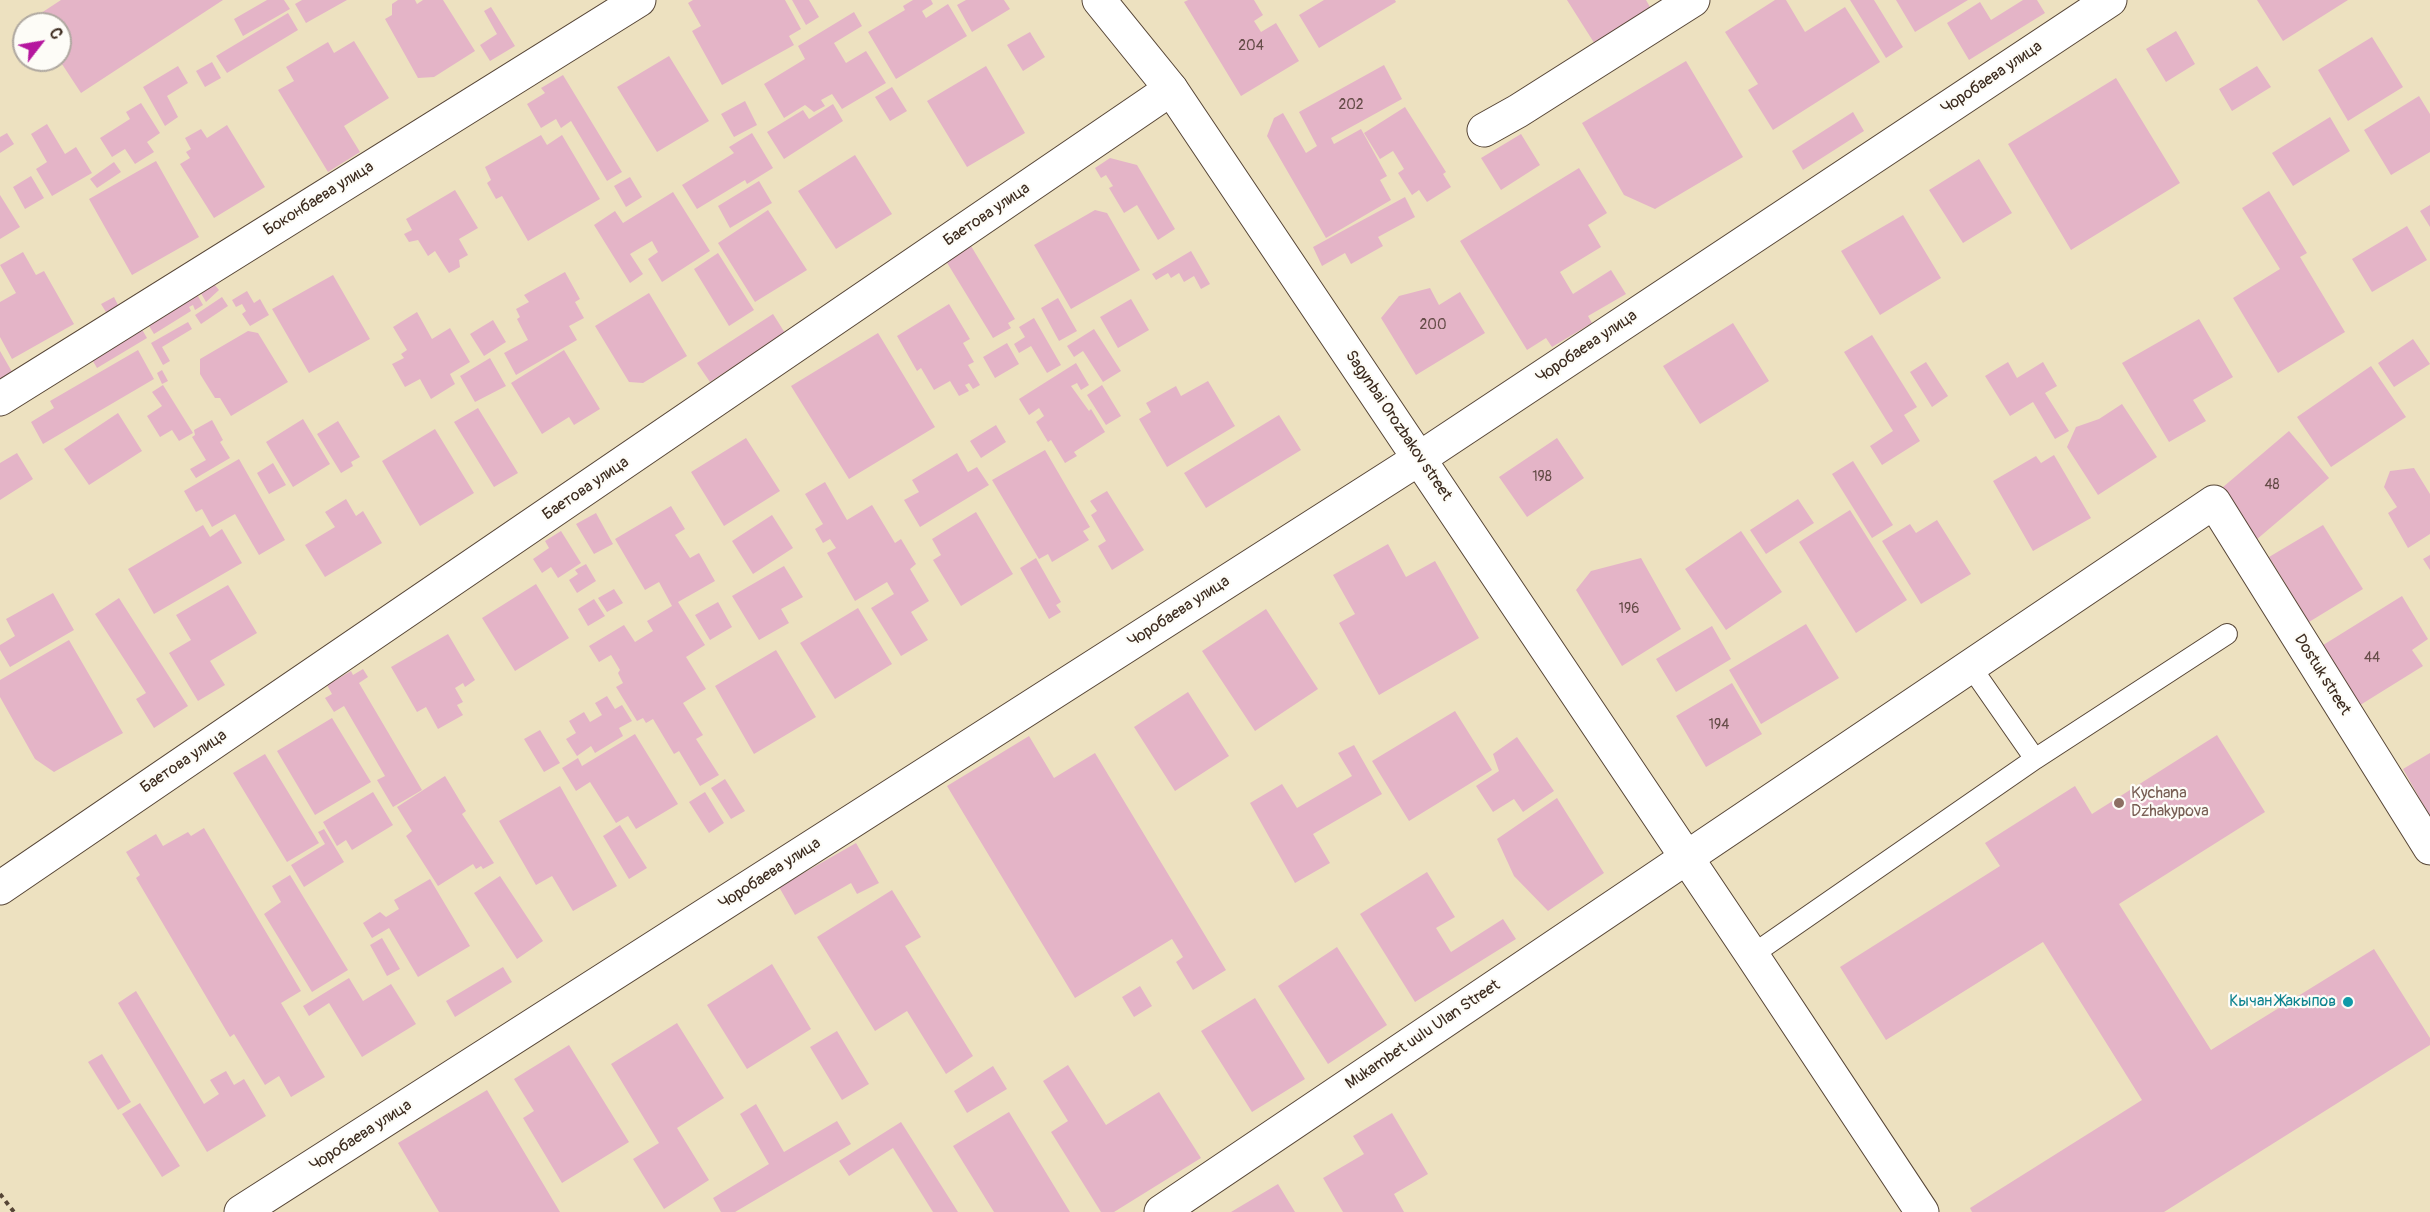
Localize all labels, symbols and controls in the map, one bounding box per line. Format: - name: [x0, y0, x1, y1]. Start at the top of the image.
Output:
- north arrow: [12, 12, 72, 72]
- text: С: [45, 24, 67, 43]
- street label: Чоробаева улица: [1938, 37, 2046, 119]
- house number: 204: [1238, 38, 1264, 54]
- house number: 202: [1338, 97, 1364, 113]
- street label: Боконбаева улица: [260, 157, 378, 241]
- street label: Баетова улица: [940, 179, 1034, 251]
- street label: Чоробаева улица: [1533, 306, 1641, 388]
- house number: 200: [1420, 317, 1446, 333]
- street label: Sagynbai Orozbakov street: [1340, 347, 1456, 505]
- street label: Баетова улица: [539, 453, 633, 525]
- house number: 198: [1532, 469, 1552, 485]
- house number: 48: [2264, 477, 2280, 493]
- street label: Чоробаева улица: [1125, 572, 1233, 652]
- house number: 196: [1619, 601, 1639, 617]
- street label: Dostuk street: [2290, 631, 2354, 719]
- house number: 44: [2364, 650, 2380, 666]
- house number: 194: [1709, 717, 1729, 733]
- street label: Баетова улица: [137, 726, 231, 798]
- place label: Kychana Dzhakypova: [2131, 784, 2209, 822]
- marker: Kychana Dzhakypova: [2112, 796, 2126, 810]
- street label: Чоробаева улица: [716, 834, 824, 914]
- street label: Mukambet uulu Ulan Street: [1342, 976, 1504, 1094]
- place label: Кычан Жакыпов: [2229, 992, 2336, 1012]
- marker: Кычан Жакыпов: [2341, 995, 2355, 1009]
- street label: Чоробаева улица: [307, 1096, 415, 1176]

